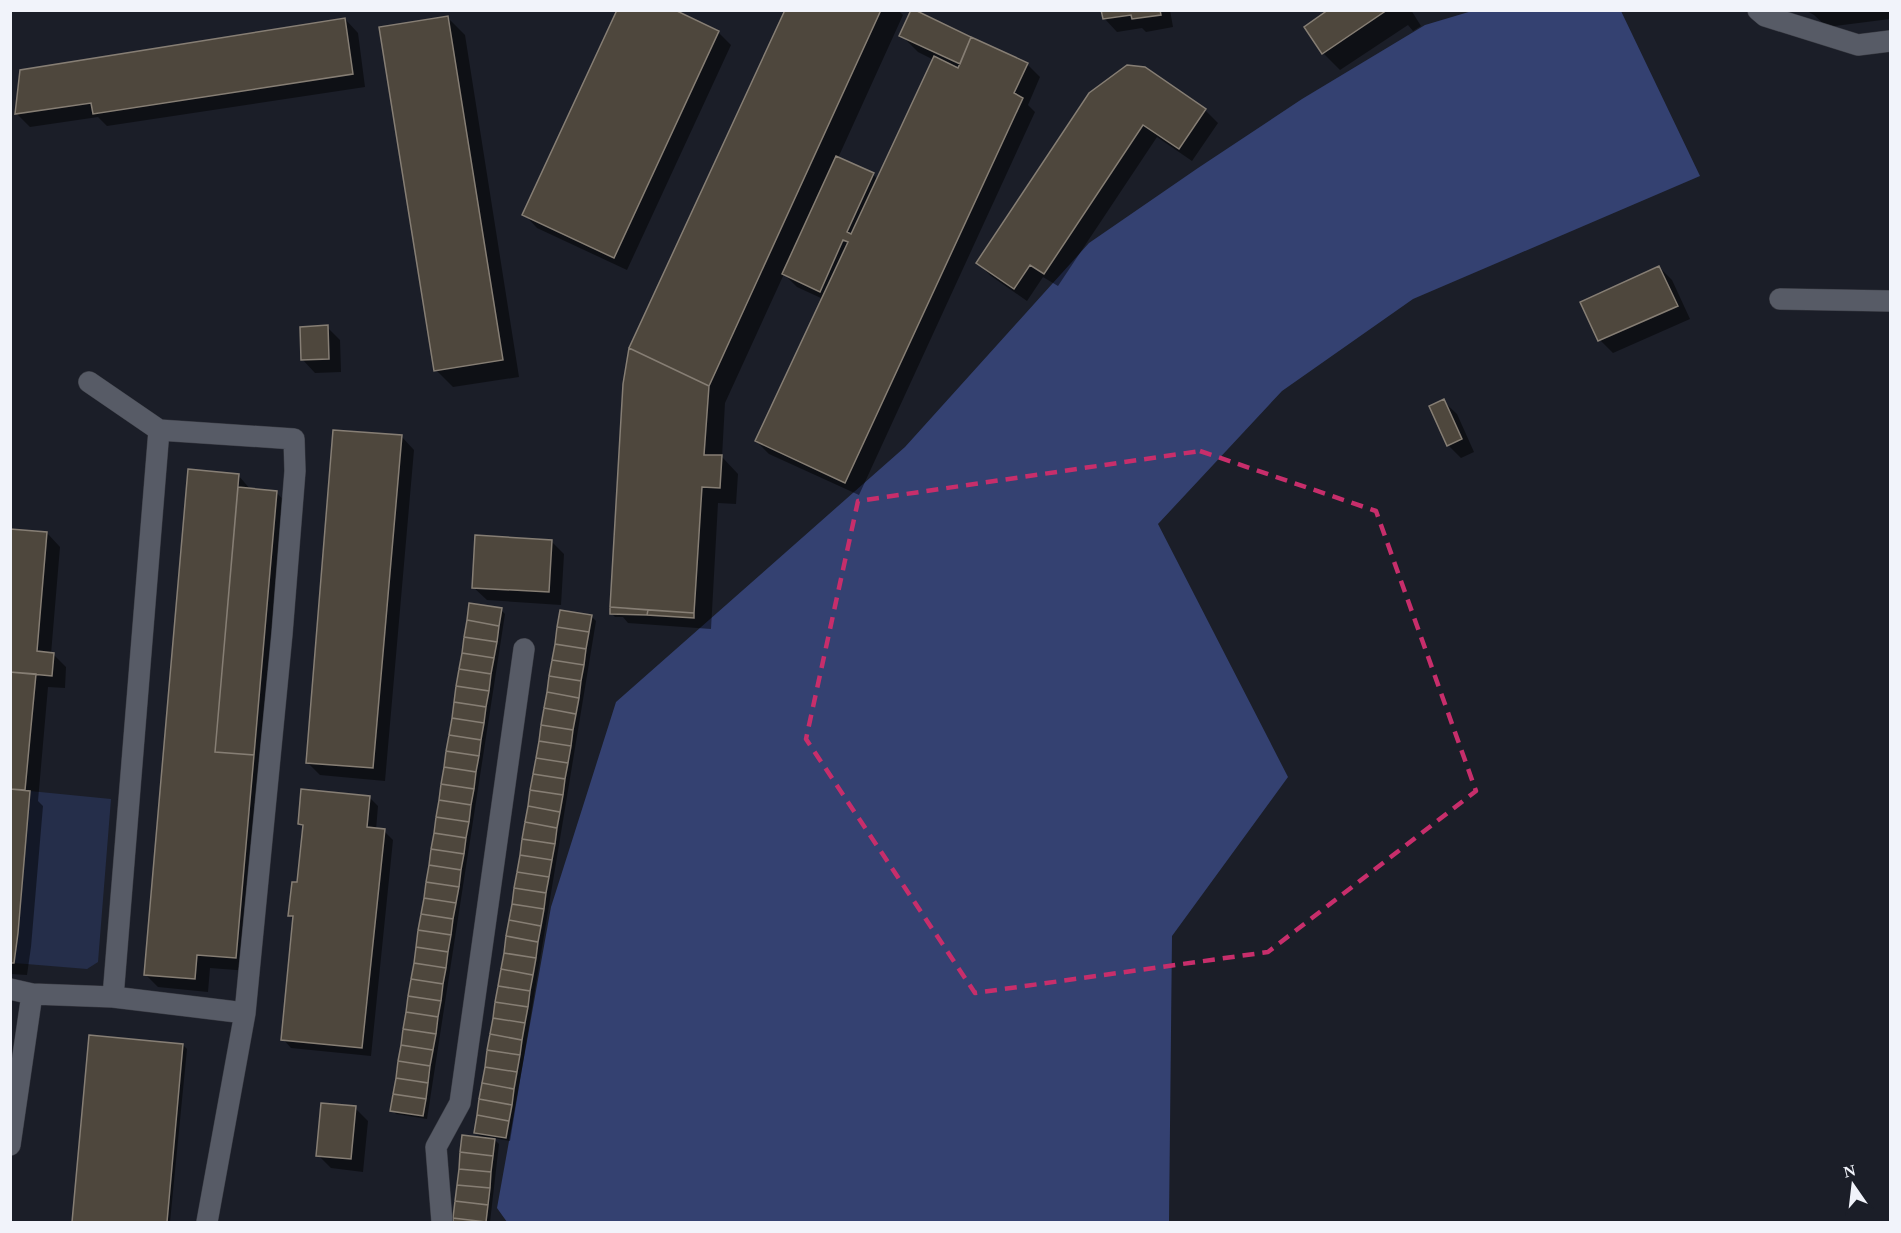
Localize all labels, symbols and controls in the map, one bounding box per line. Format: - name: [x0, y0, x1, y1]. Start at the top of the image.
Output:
- north arrow: [1823, 1155, 1883, 1215]
- text: N: [1842, 1161, 1858, 1181]

